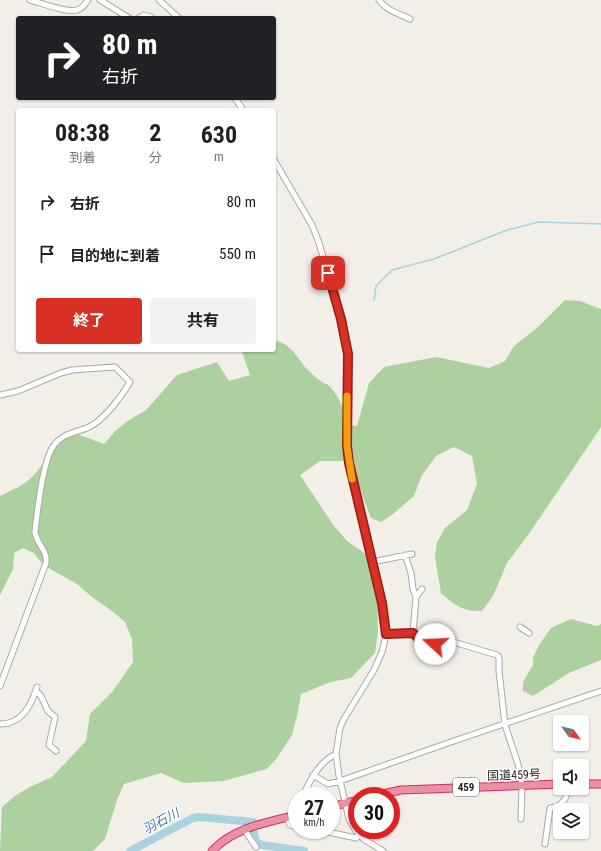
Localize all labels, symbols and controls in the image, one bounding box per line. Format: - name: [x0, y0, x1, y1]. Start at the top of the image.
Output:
- text: 80 m: [102, 28, 158, 61]
- icon: right: [36, 32, 88, 84]
- text: 右折: [102, 66, 138, 87]
- text: 08:38: [55, 119, 110, 147]
- text: 2: [149, 119, 161, 147]
- text: 630: [201, 121, 237, 149]
- text: m: [214, 149, 224, 164]
- text: 到着: [69, 150, 95, 165]
- text: 分: [149, 150, 162, 165]
- icon: right: [36, 191, 58, 213]
- text: 80 m: [226, 193, 256, 211]
- text: 右折: [70, 195, 100, 213]
- icon: arrive: [36, 243, 58, 265]
- text: 550 m: [219, 245, 256, 263]
- text: 目的地に到着: [70, 247, 160, 265]
- pin: [311, 256, 345, 290]
- icon: arrive: [317, 262, 339, 284]
- button: 終了: [36, 298, 142, 344]
- button: 共有: [150, 298, 256, 344]
- position arrow: [414, 623, 456, 665]
- north arrow: [553, 715, 589, 751]
- map controls: [553, 715, 589, 839]
- button: sound: [553, 759, 589, 795]
- street label: 国道459号: [487, 767, 541, 783]
- road number: 459: [453, 778, 479, 796]
- speed limit sign: 30: [348, 787, 400, 839]
- text: 27: [304, 796, 324, 820]
- button: layers: [553, 803, 589, 839]
- water label: 羽石川: [140, 804, 183, 837]
- text: km/h: [304, 817, 324, 828]

